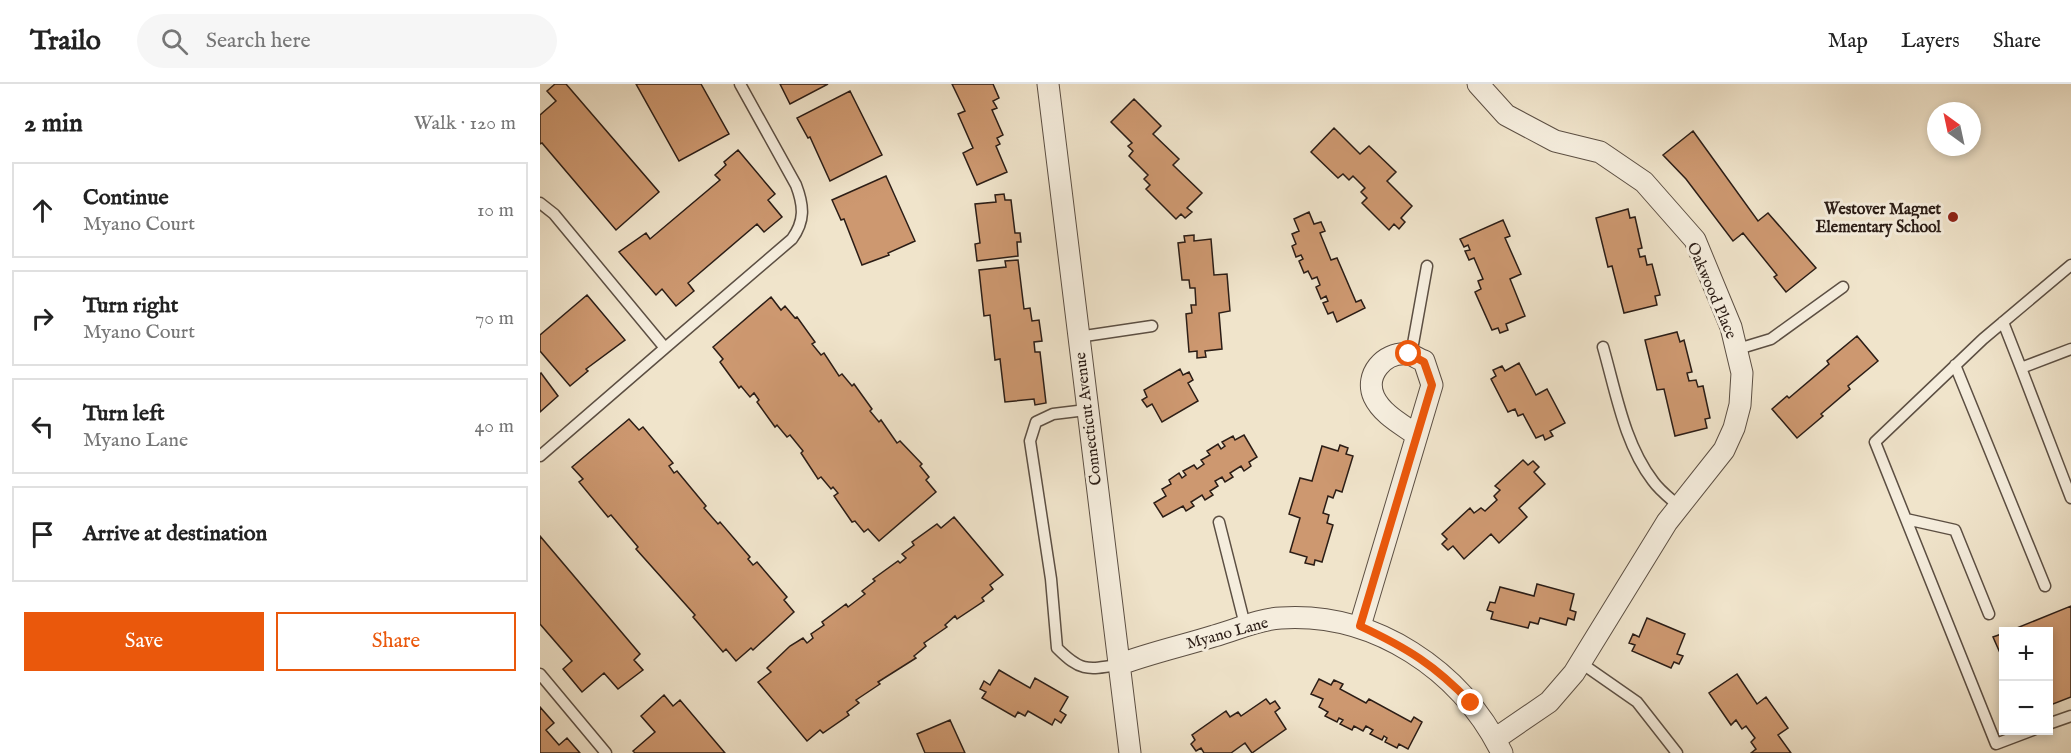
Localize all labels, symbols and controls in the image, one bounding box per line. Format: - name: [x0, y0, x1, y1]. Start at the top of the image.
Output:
- search box: [137, 14, 557, 68]
- text: Trailo: [30, 24, 101, 59]
- icon: search: [158, 25, 191, 58]
- text: Search here: [206, 27, 311, 55]
- text: Map: [1828, 28, 1868, 55]
- text: Layers: [1901, 28, 1960, 55]
- text: Share: [1993, 28, 2041, 55]
- north arrow: [1927, 102, 1981, 156]
- text: 2 min: [24, 107, 83, 140]
- text: Walk · 120 m: [414, 111, 516, 136]
- text: Continue: [83, 184, 169, 212]
- icon: ahead: [26, 194, 59, 227]
- text: 10 m: [477, 198, 514, 223]
- place label: Westover Magnet Elementary School: [1815, 200, 1942, 238]
- marker: Westover Magnet Elementary School: [1946, 210, 1960, 224]
- text: Myano Court: [83, 212, 195, 237]
- street label: Oakwood Place: [1682, 239, 1740, 342]
- text: Turn right: [83, 292, 178, 320]
- icon: right: [26, 302, 59, 335]
- text: 70 m: [475, 306, 514, 331]
- text: Myano Court: [83, 320, 195, 345]
- route start: [1395, 340, 1421, 366]
- street label: Connecticut Avenue: [1071, 351, 1107, 486]
- text: Turn left: [83, 400, 165, 428]
- icon: left: [26, 410, 59, 443]
- text: 40 m: [475, 414, 514, 439]
- text: Myano Lane: [83, 428, 188, 453]
- icon: arrive: [26, 518, 59, 551]
- text: Arrive at destination: [83, 520, 267, 548]
- button: Save: [24, 612, 264, 671]
- button: Share: [276, 612, 516, 671]
- street label: Myano Lane: [1184, 613, 1271, 654]
- map controls: [1999, 627, 2053, 735]
- button: +: [1999, 627, 2053, 681]
- button: −: [1999, 681, 2053, 735]
- route end: [1457, 689, 1483, 715]

